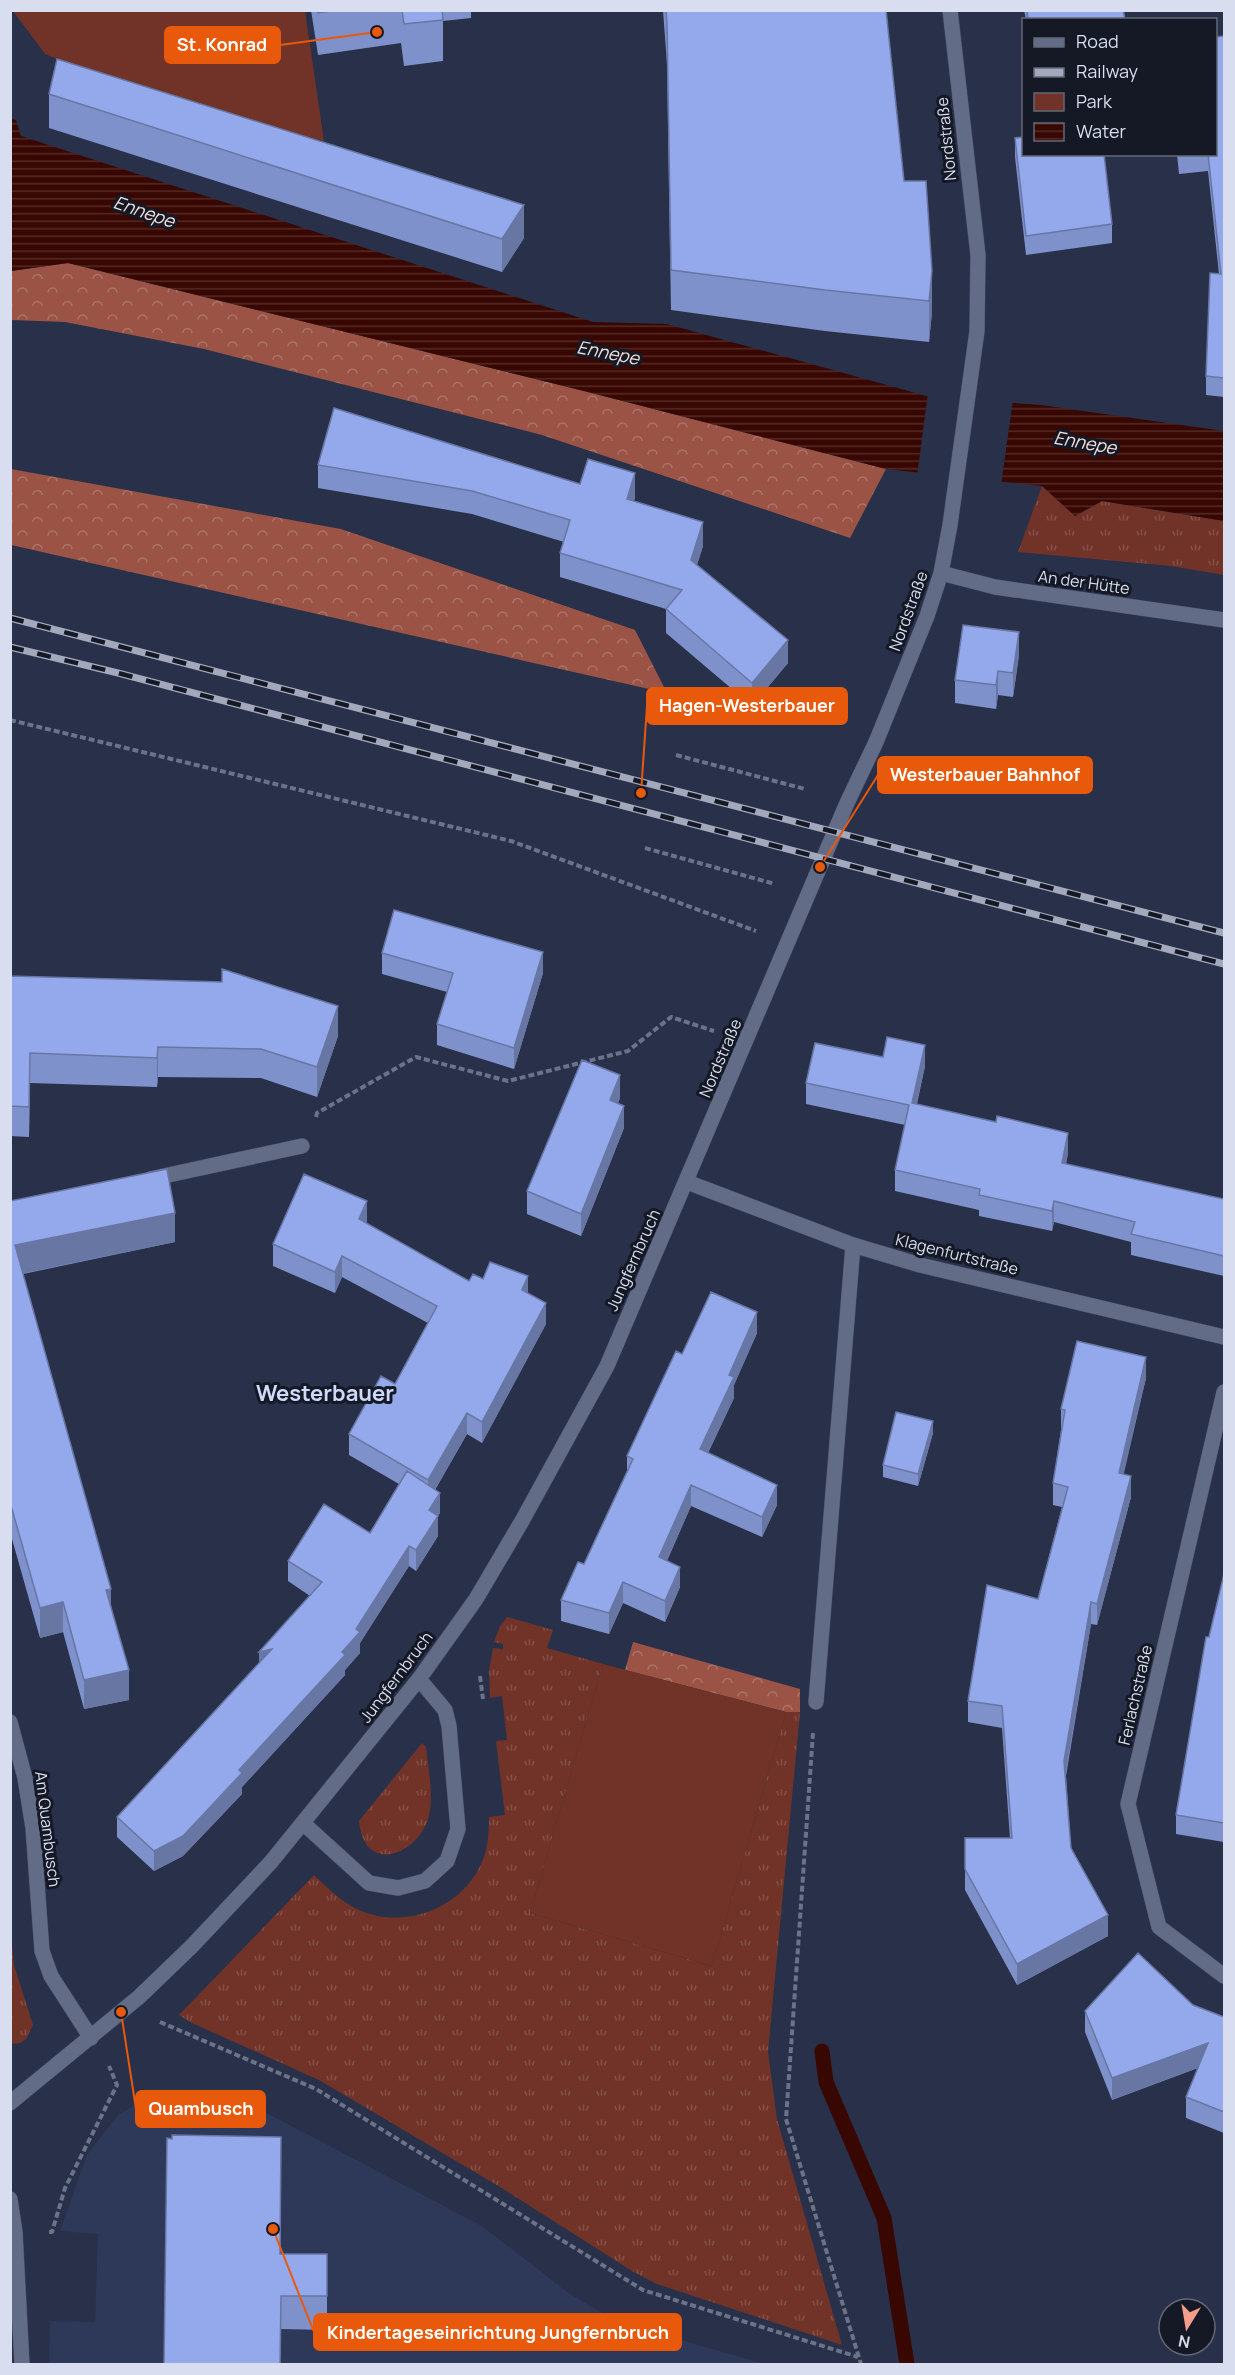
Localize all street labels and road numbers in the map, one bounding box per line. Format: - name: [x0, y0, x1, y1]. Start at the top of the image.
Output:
- street label: Nordstraße: [931, 96, 961, 182]
- street label: An der Hütte: [1037, 565, 1131, 599]
- street label: Nordstraße: [883, 568, 933, 654]
- street label: Nordstraße: [694, 1015, 746, 1101]
- street label: Jungfernbruch: [601, 1206, 665, 1314]
- street label: Klagenfurtstraße: [893, 1228, 1021, 1280]
- street label: Jungfernbruch: [354, 1627, 438, 1727]
- street label: Ferlachstraße: [1113, 1643, 1157, 1747]
- street label: Am Quambusch: [30, 1770, 66, 1888]

